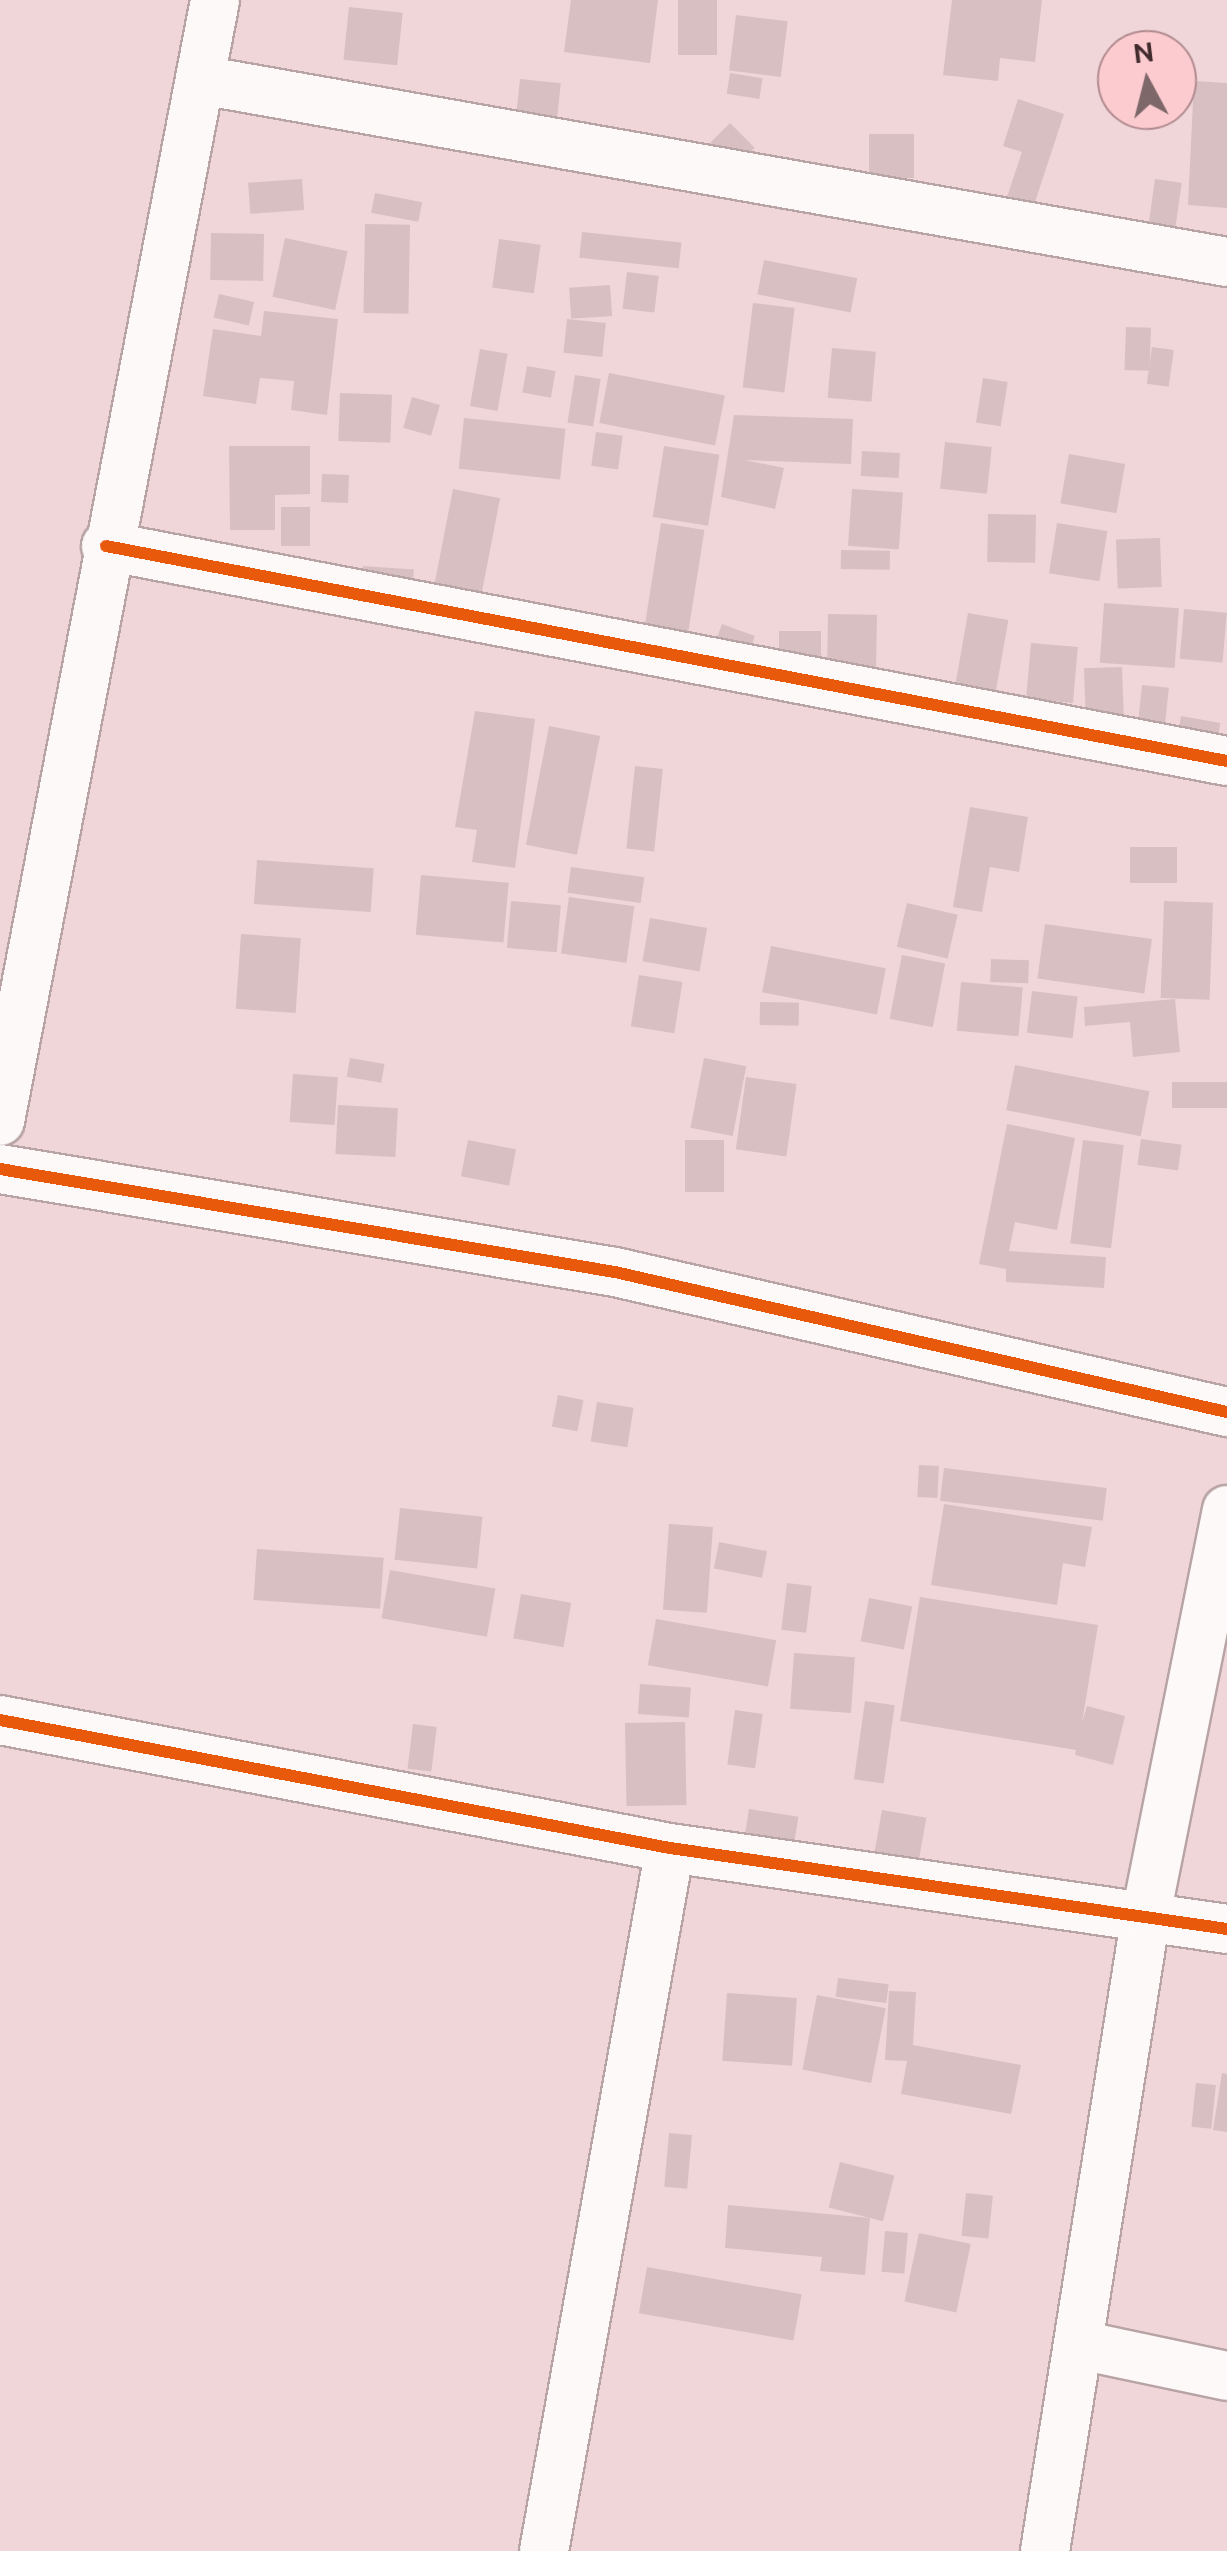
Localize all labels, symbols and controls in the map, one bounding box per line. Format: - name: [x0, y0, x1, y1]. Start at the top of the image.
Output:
- north arrow: [1097, 30, 1197, 130]
- text: N: [1131, 35, 1156, 68]

